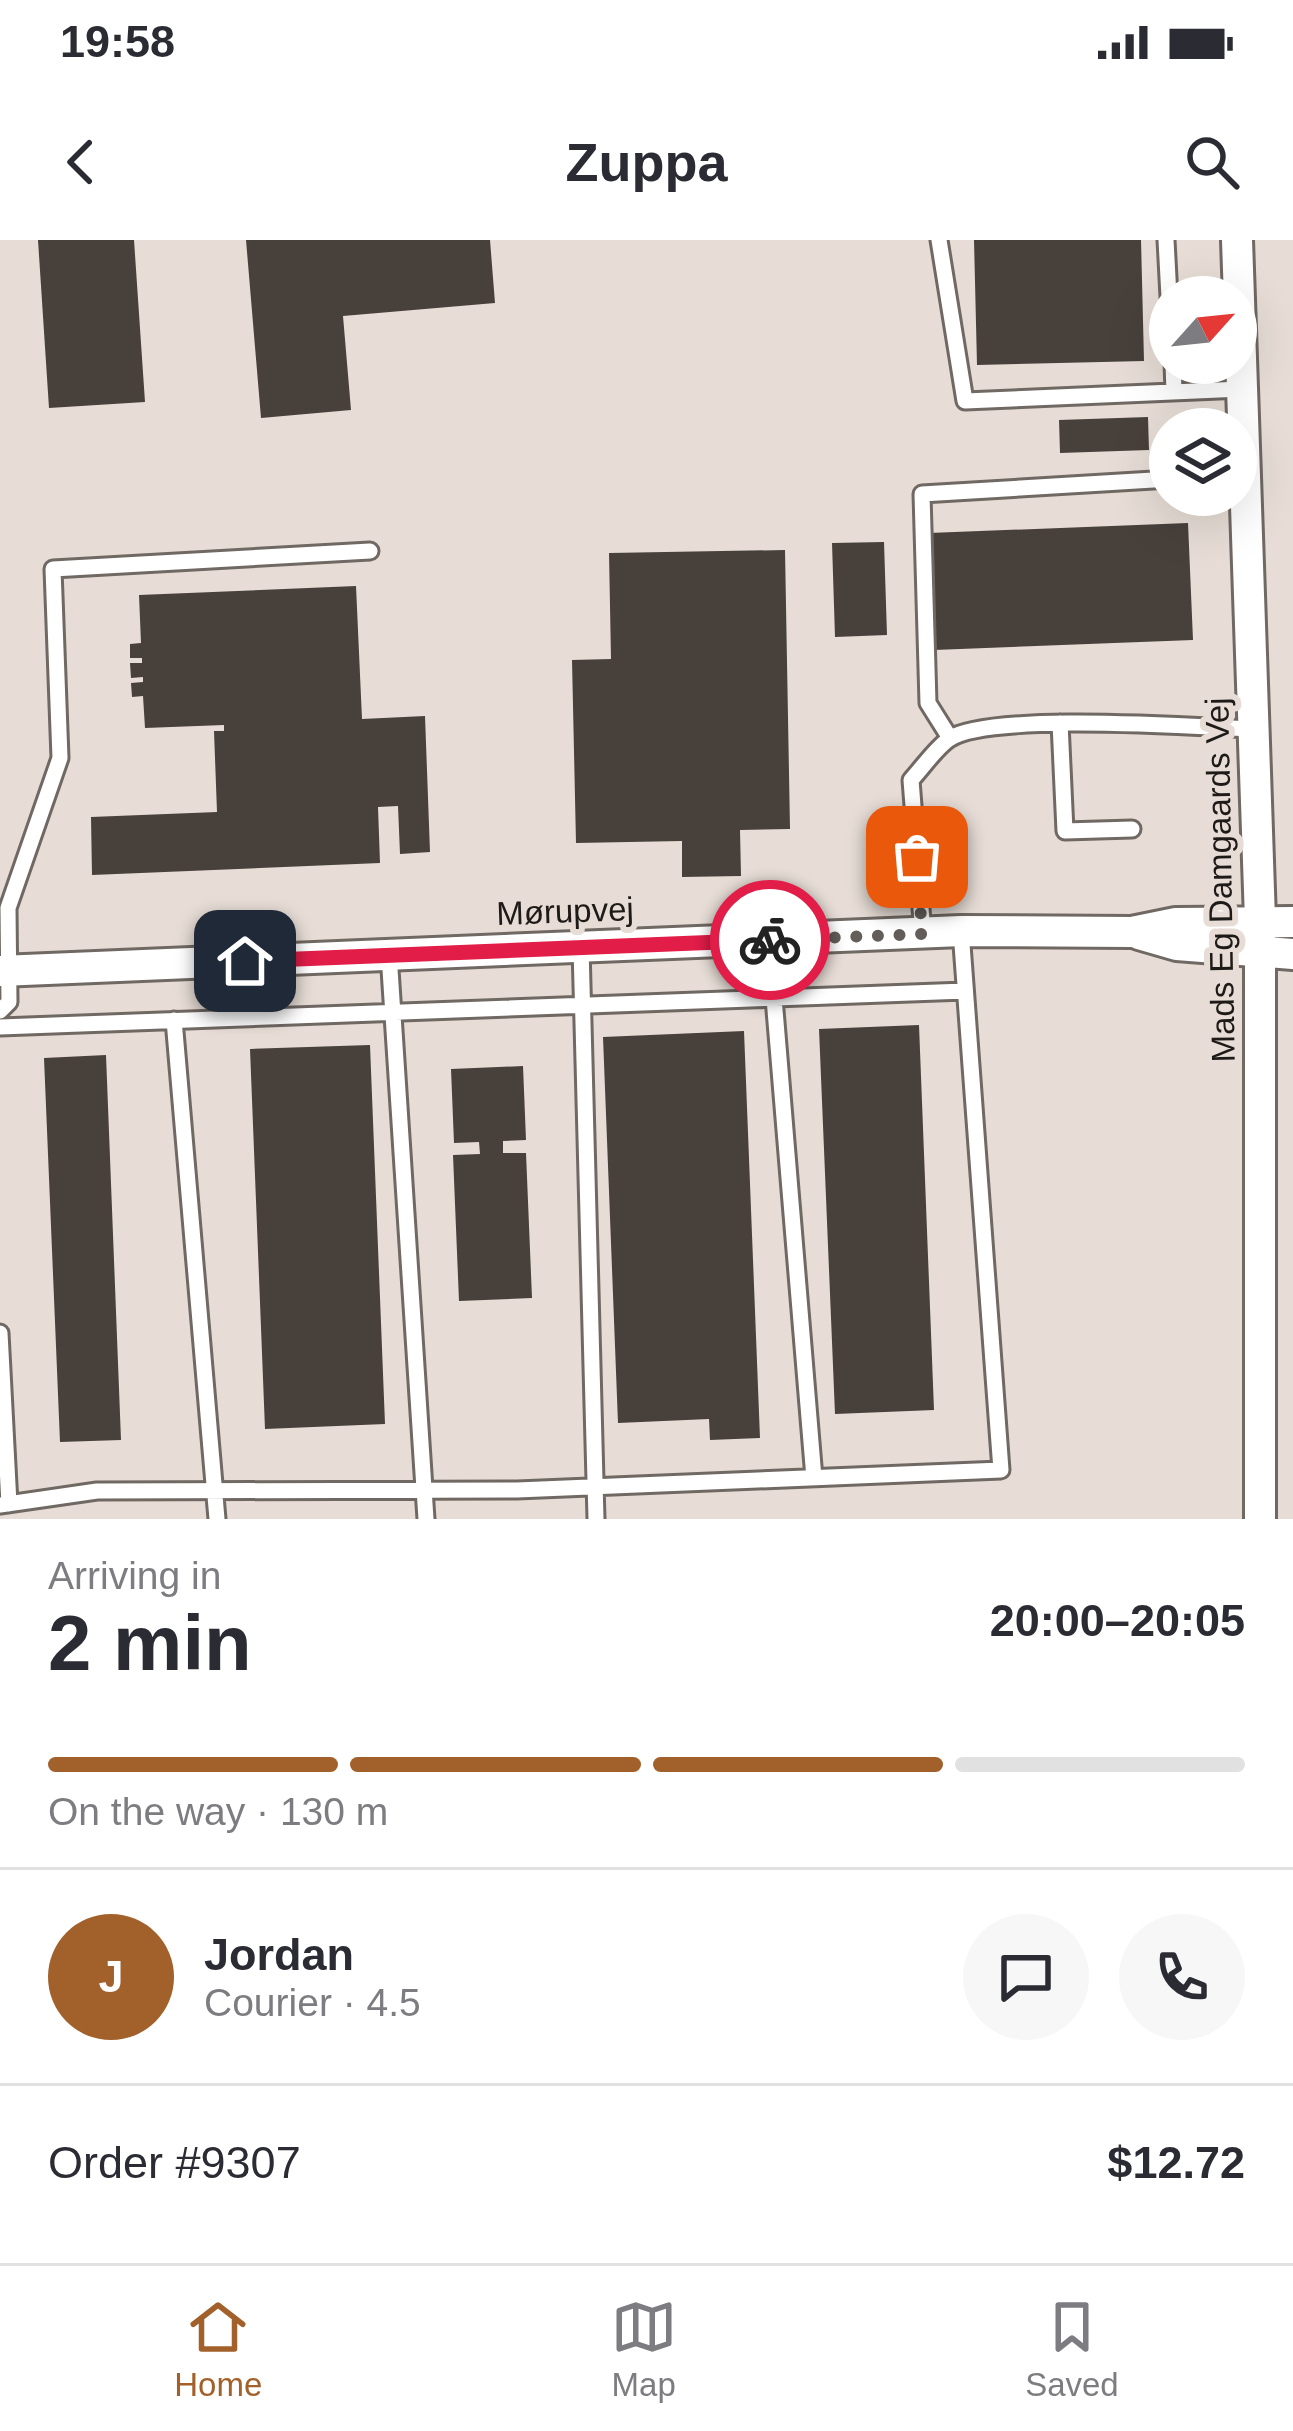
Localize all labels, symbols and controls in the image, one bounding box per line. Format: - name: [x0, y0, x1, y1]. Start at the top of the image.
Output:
- text: 19:58: [60, 16, 175, 67]
- icon: back: [48, 129, 114, 195]
- icon: search: [1179, 129, 1245, 195]
- text: Zuppa: [566, 132, 727, 192]
- north arrow: [1149, 276, 1257, 384]
- map controls: [1149, 276, 1257, 516]
- button: layers: [1149, 408, 1257, 516]
- street label: Mads Eg Damgaards Vej: [1198, 697, 1242, 1063]
- pin: [866, 806, 968, 908]
- icon: bag: [884, 824, 950, 890]
- courier: [710, 880, 830, 1000]
- street label: Mørupvej: [496, 890, 634, 932]
- icon: bike: [737, 907, 803, 973]
- pin: [194, 910, 296, 1012]
- icon: home: [212, 928, 278, 994]
- text: Arriving in: [48, 1554, 221, 1597]
- text: 20:00–20:05: [990, 1595, 1245, 1646]
- text: 2 min: [48, 1599, 252, 1687]
- text: On the way · 130 m: [48, 1790, 388, 1833]
- button: chat: [963, 1914, 1089, 2040]
- button: phone: [1119, 1914, 1245, 2040]
- text: Jordan: [204, 1929, 354, 1980]
- text: J: [98, 1951, 124, 2002]
- text: Courier · 4.5: [204, 1981, 421, 2024]
- text: Order #9307: [48, 2137, 301, 2188]
- text: $12.72: [1107, 2137, 1245, 2188]
- tab: Home: [174, 2294, 262, 2404]
- tab: Map: [611, 2294, 677, 2404]
- tab: Saved: [1025, 2294, 1119, 2404]

